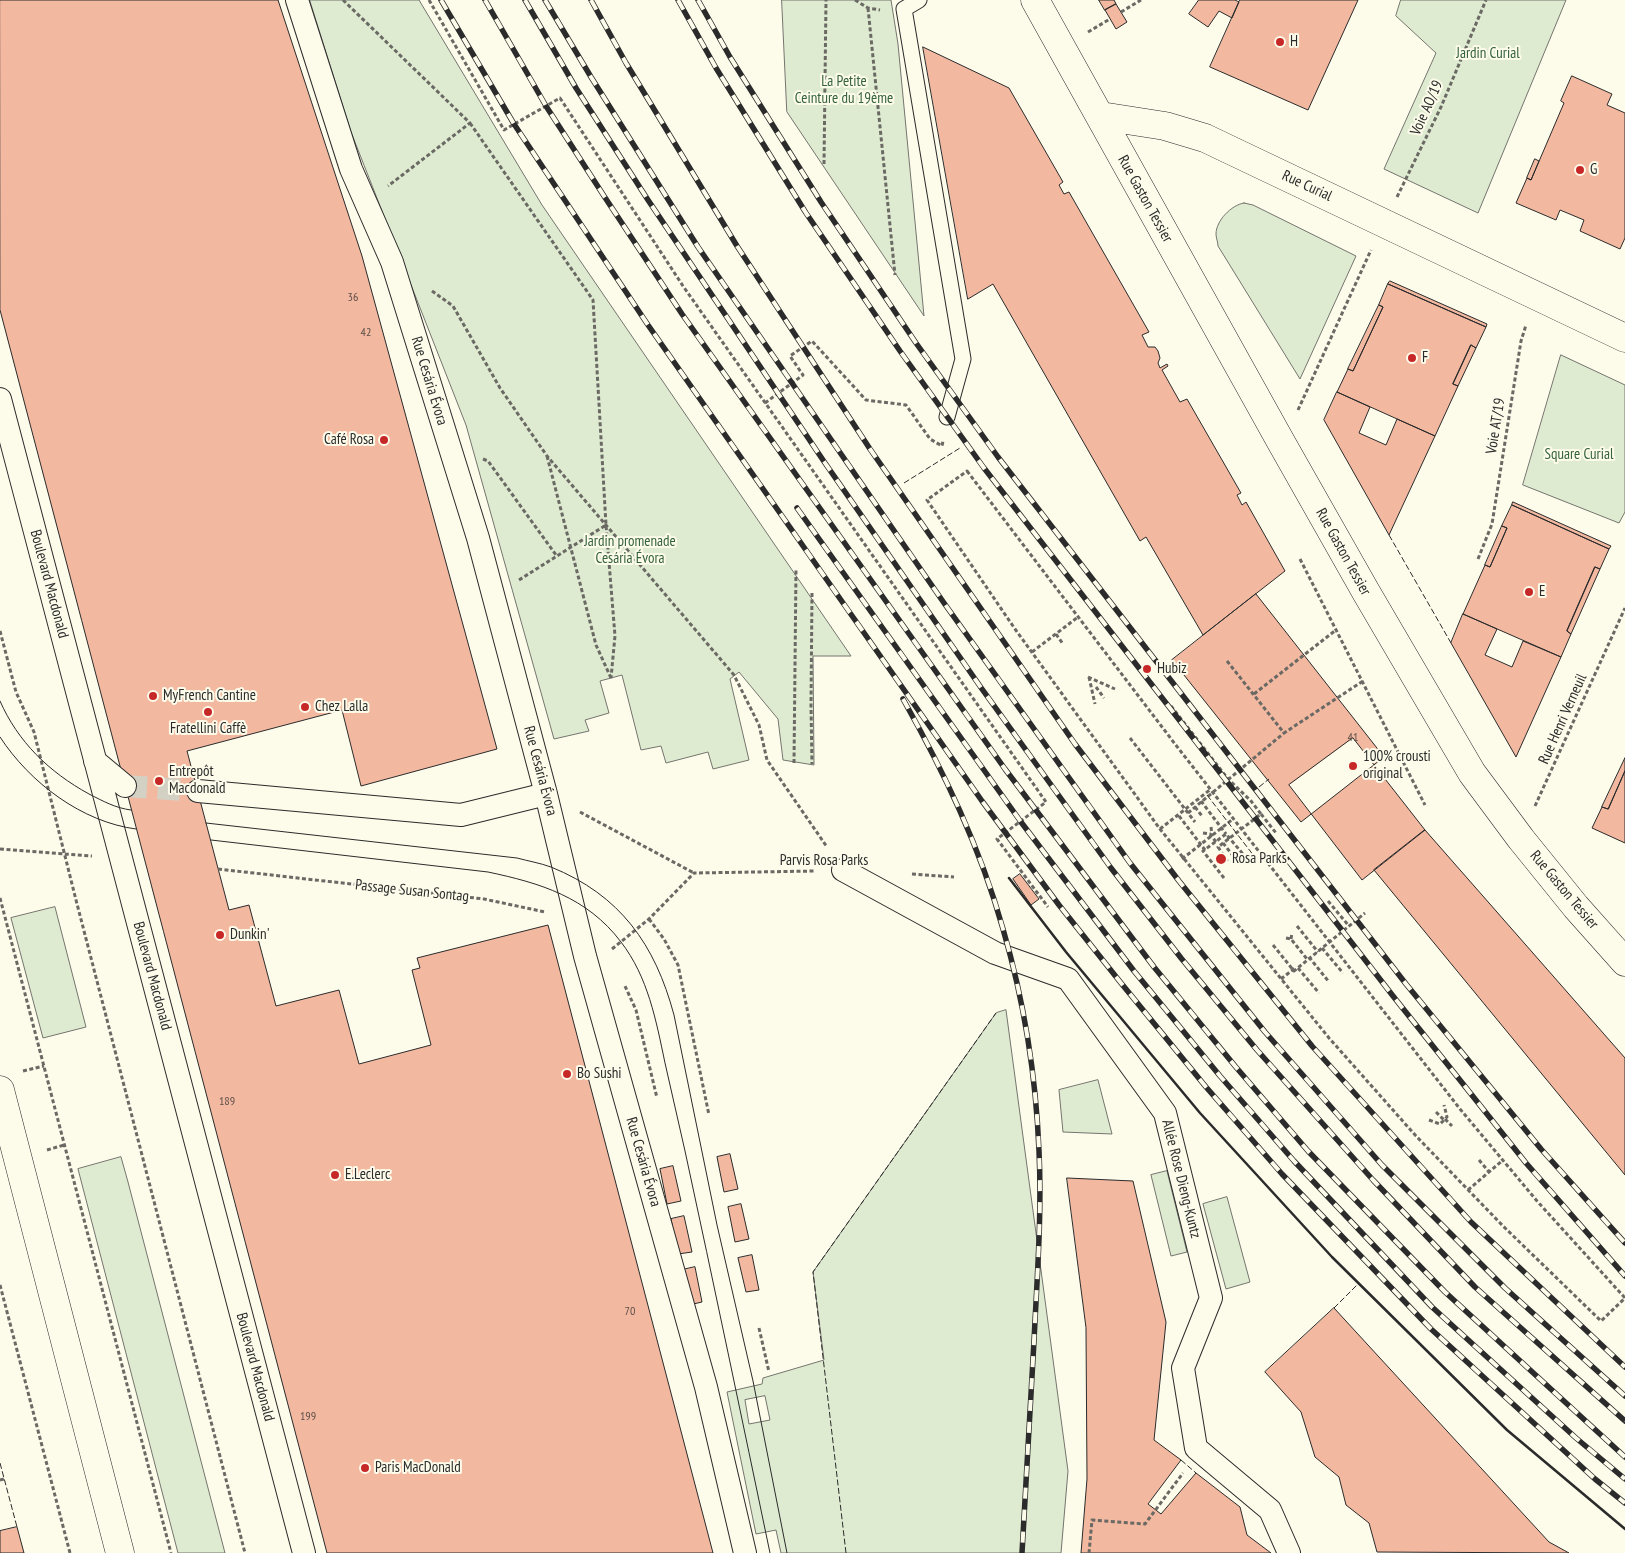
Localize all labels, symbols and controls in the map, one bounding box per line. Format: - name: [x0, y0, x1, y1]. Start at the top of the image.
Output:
- place label: H: [1290, 33, 1298, 51]
- marker: H: [1274, 36, 1286, 48]
- park label: Jardin Curial: [1456, 45, 1520, 63]
- park label: La Petite Ceinture du 19ème: [795, 73, 893, 108]
- street label: Voie AO/19: [1407, 78, 1447, 138]
- street label: Rue Gaston Tessier: [1114, 152, 1176, 246]
- place label: G: [1590, 161, 1597, 179]
- marker: G: [1574, 164, 1586, 176]
- street label: Rue Curial: [1279, 167, 1335, 205]
- house number: 36: [348, 291, 358, 305]
- house number: 42: [361, 326, 371, 340]
- street label: Rue Cesária Évora: [407, 334, 451, 428]
- place label: F: [1422, 349, 1428, 367]
- marker: F: [1406, 352, 1418, 364]
- street label: Voie AT/19: [1483, 397, 1509, 455]
- place label: Café Rosa: [324, 431, 374, 449]
- marker: Café Rosa: [378, 434, 390, 446]
- park label: Square Curial: [1545, 446, 1613, 464]
- street label: Rue Gaston Tessier: [1312, 505, 1374, 599]
- street label: Boulevard Macdonald: [26, 528, 72, 640]
- park label: Jardin promenade Cesária Évora: [584, 533, 676, 568]
- place label: E: [1539, 583, 1545, 601]
- marker: E: [1523, 586, 1535, 598]
- place label: Hubiz: [1157, 660, 1187, 678]
- marker: Hubiz: [1141, 663, 1153, 675]
- street label: Rue Henri Verneuil: [1535, 671, 1591, 767]
- place label: MyFrench Cantine: [163, 687, 256, 705]
- marker: MyFrench Cantine: [147, 690, 159, 702]
- place label: Chez Lalla: [315, 698, 368, 716]
- marker: Chez Lalla: [299, 701, 311, 713]
- marker: Fratellini Caffè: [202, 706, 214, 718]
- place label: Fratellini Caffè: [170, 720, 246, 738]
- street label: Rue Cesária Évora: [519, 724, 561, 818]
- house number: 41: [1348, 731, 1358, 745]
- place label: 100% crousti original: [1363, 748, 1431, 783]
- marker: 100% crousti original: [1347, 760, 1359, 772]
- place label: Entrepôt Macdonald: [169, 763, 225, 798]
- marker: Entrepôt Macdonald: [153, 775, 165, 787]
- street label: Rue Gaston Tessier: [1526, 847, 1602, 933]
- place label: Rosa Parks: [1232, 850, 1287, 868]
- street label: Parvis Rosa Parks: [780, 852, 868, 870]
- marker: Rosa Parks: [1214, 852, 1228, 866]
- street label: Passage Susan Sontag: [354, 876, 470, 906]
- street label: Boulevard Macdonald: [129, 920, 175, 1032]
- place label: Dunkin': [230, 926, 269, 944]
- marker: Dunkin': [214, 929, 226, 941]
- place label: Bo Sushi: [577, 1065, 622, 1083]
- marker: Bo Sushi: [561, 1068, 573, 1080]
- house number: 189: [219, 1095, 235, 1109]
- street label: Rue Cesária Évora: [622, 1115, 664, 1209]
- street label: Allée Rose Dieng-Kuntz: [1158, 1118, 1204, 1240]
- place label: E.Leclerc: [345, 1166, 390, 1184]
- marker: E.Leclerc: [329, 1169, 341, 1181]
- house number: 70: [625, 1305, 635, 1319]
- street label: Boulevard Macdonald: [232, 1311, 278, 1423]
- house number: 199: [300, 1410, 316, 1424]
- place label: Paris MacDonald: [375, 1459, 461, 1477]
- marker: Paris MacDonald: [359, 1462, 371, 1474]

